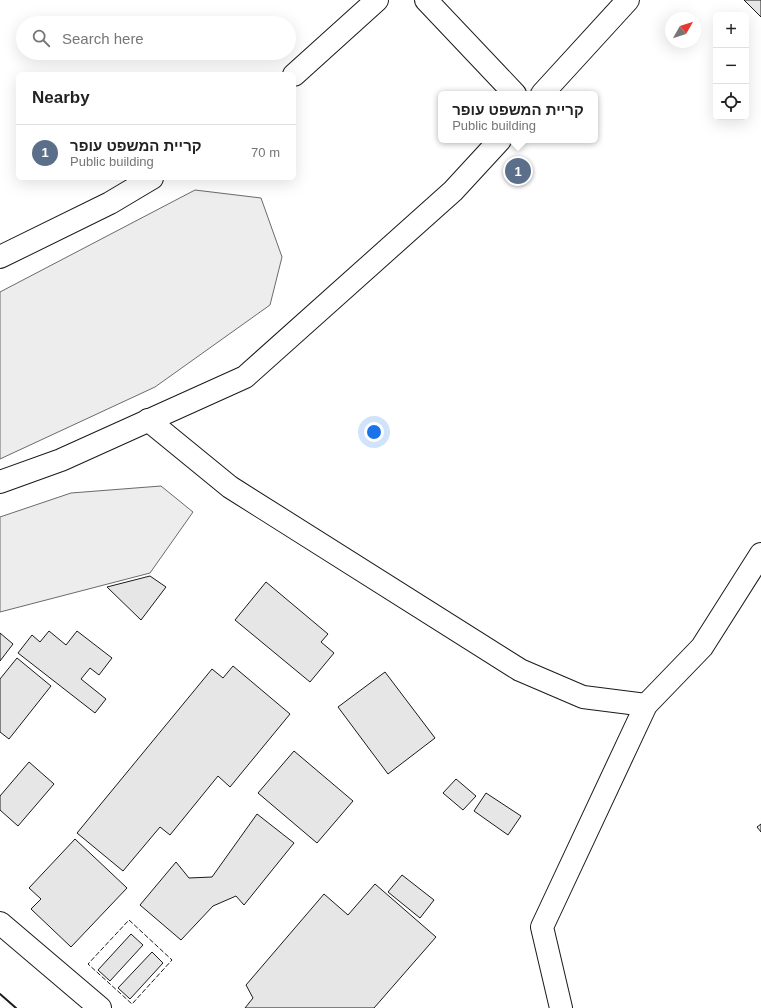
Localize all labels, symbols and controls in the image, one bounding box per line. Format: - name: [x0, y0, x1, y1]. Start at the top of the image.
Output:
- north arrow: [665, 12, 701, 48]
- map controls: [713, 12, 749, 120]
- button: +: [713, 12, 749, 48]
- search box: [16, 16, 296, 60]
- icon: search: [30, 27, 52, 49]
- text: Search here: [62, 30, 144, 47]
- button: −: [713, 48, 749, 84]
- button: locate: [713, 84, 749, 120]
- text: Nearby: [32, 88, 90, 107]
- popup: [438, 91, 598, 143]
- text: קריית המשפט עופר: [452, 101, 584, 118]
- text: Public building: [452, 118, 536, 133]
- text: קריית המשפט עופר: [70, 137, 202, 154]
- text: 1: [41, 145, 49, 160]
- text: 70 m: [251, 145, 280, 160]
- text: Public building: [70, 154, 154, 169]
- pin: 1: [505, 156, 531, 186]
- your location: [364, 422, 384, 442]

